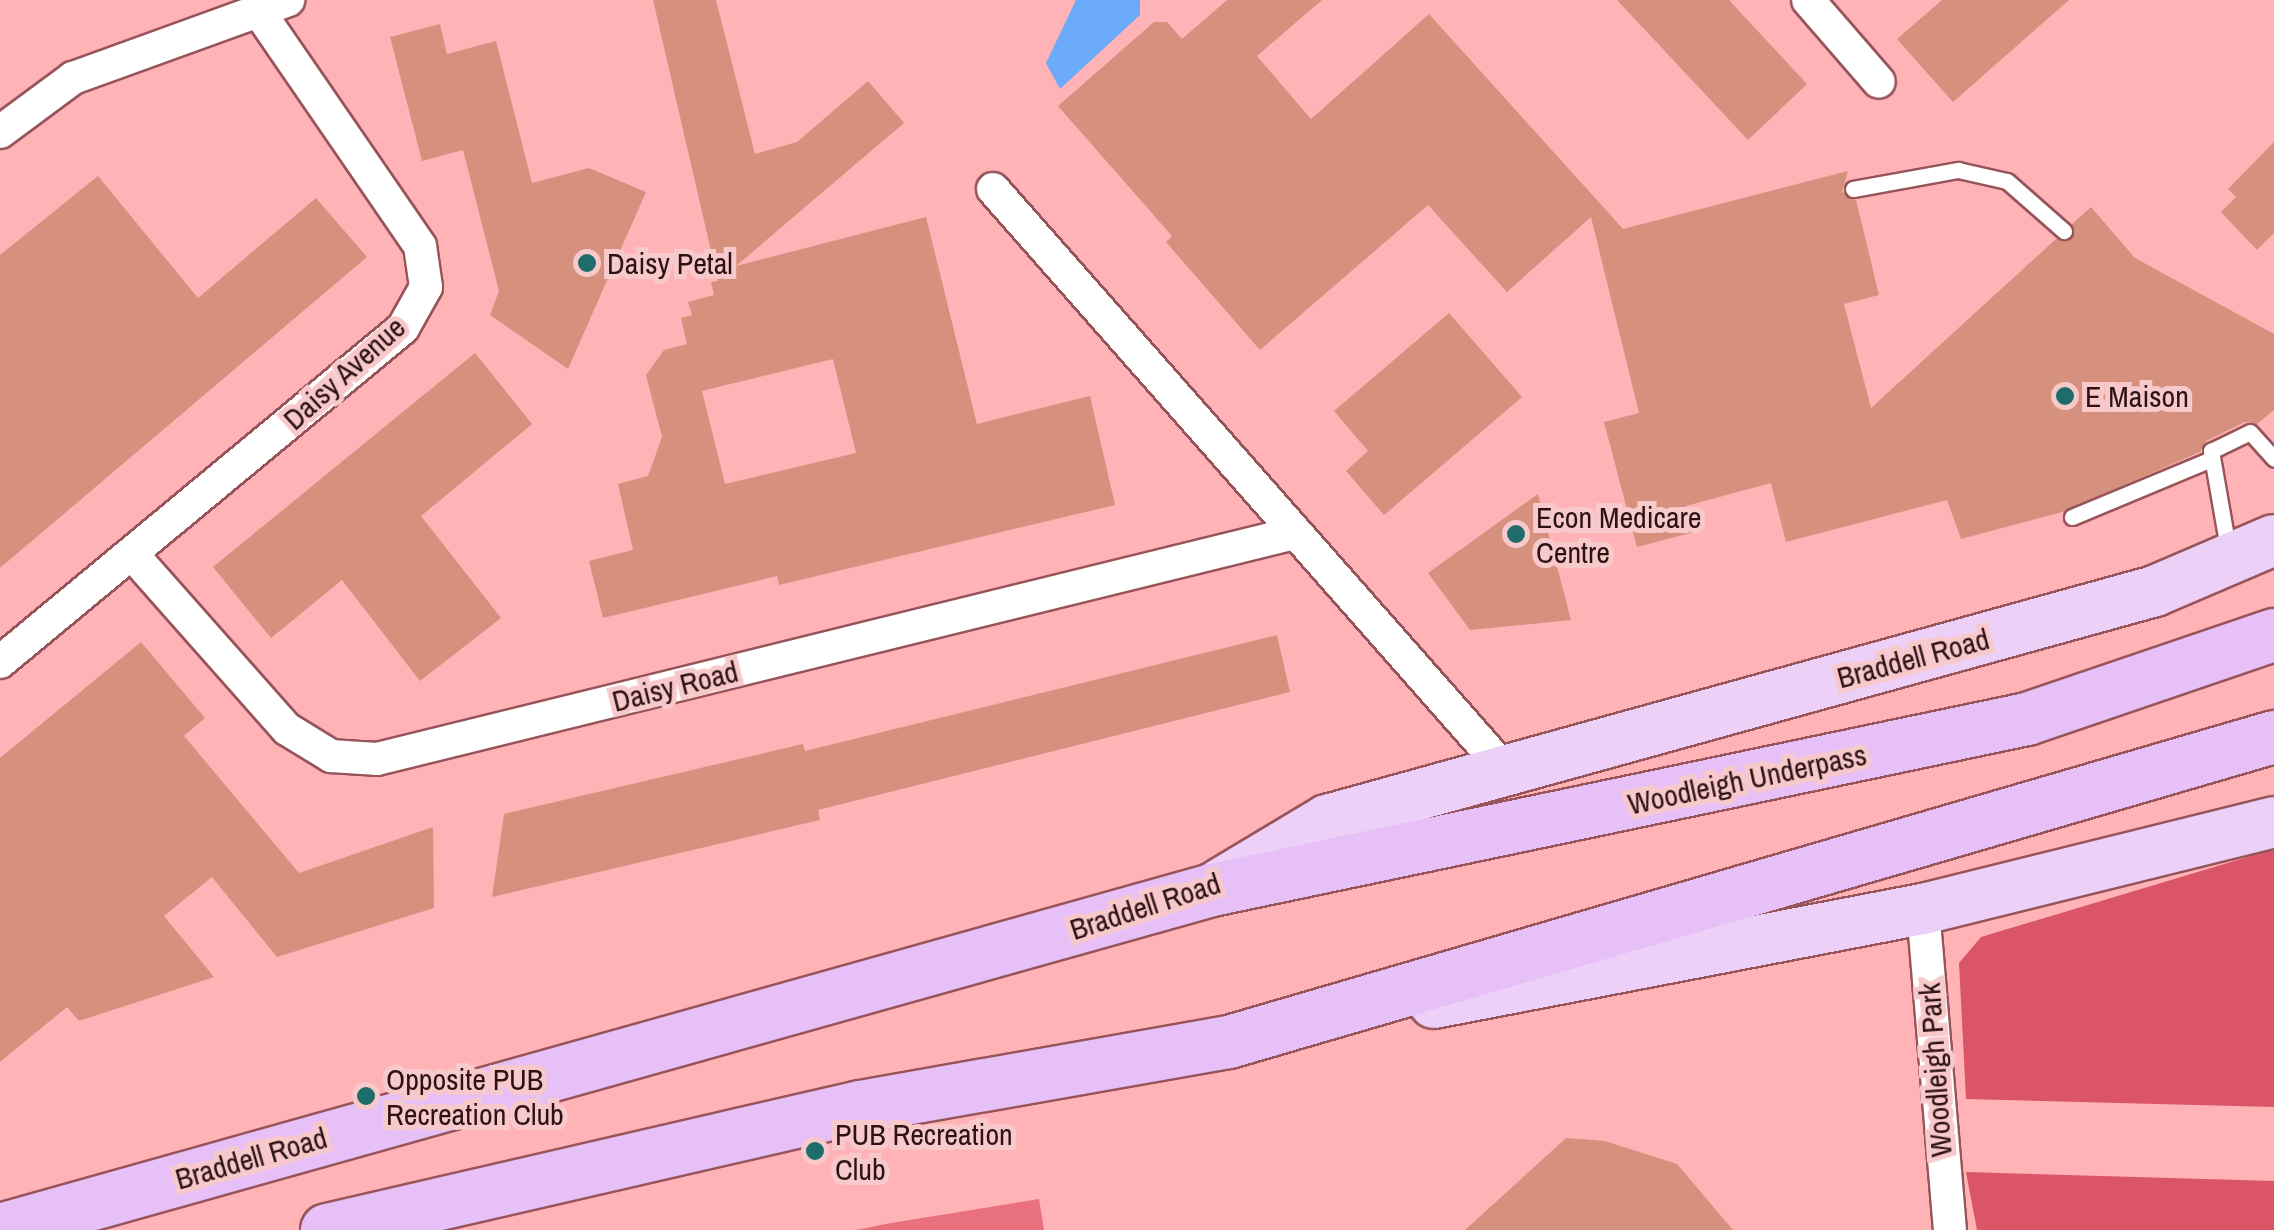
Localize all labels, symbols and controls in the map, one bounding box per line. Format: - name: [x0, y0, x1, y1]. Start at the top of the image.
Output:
- place label: Daisy Petal: [607, 245, 733, 281]
- marker: Daisy Petal: [576, 252, 598, 274]
- street label: Daisy Avenue: [275, 309, 413, 437]
- place label: E Maison: [2085, 378, 2189, 414]
- marker: E Maison: [2054, 385, 2076, 407]
- place label: Econ Medicare Centre: [1536, 499, 1701, 570]
- marker: Econ Medicare Centre: [1505, 523, 1527, 545]
- street label: Braddell Road: [1833, 620, 1993, 696]
- street label: Daisy Road: [608, 653, 742, 719]
- street label: Woodleigh Underpass: [1624, 736, 1870, 822]
- street label: Braddell Road: [1065, 865, 1225, 947]
- street label: Woodleigh Park: [1911, 982, 1959, 1158]
- place label: Opposite PUB Recreation Club: [386, 1061, 564, 1132]
- marker: Opposite PUB Recreation Club: [355, 1085, 377, 1107]
- place label: PUB Recreation Club: [835, 1116, 1013, 1186]
- street label: Braddell Road: [171, 1119, 331, 1197]
- marker: PUB Recreation Club: [804, 1140, 826, 1162]

